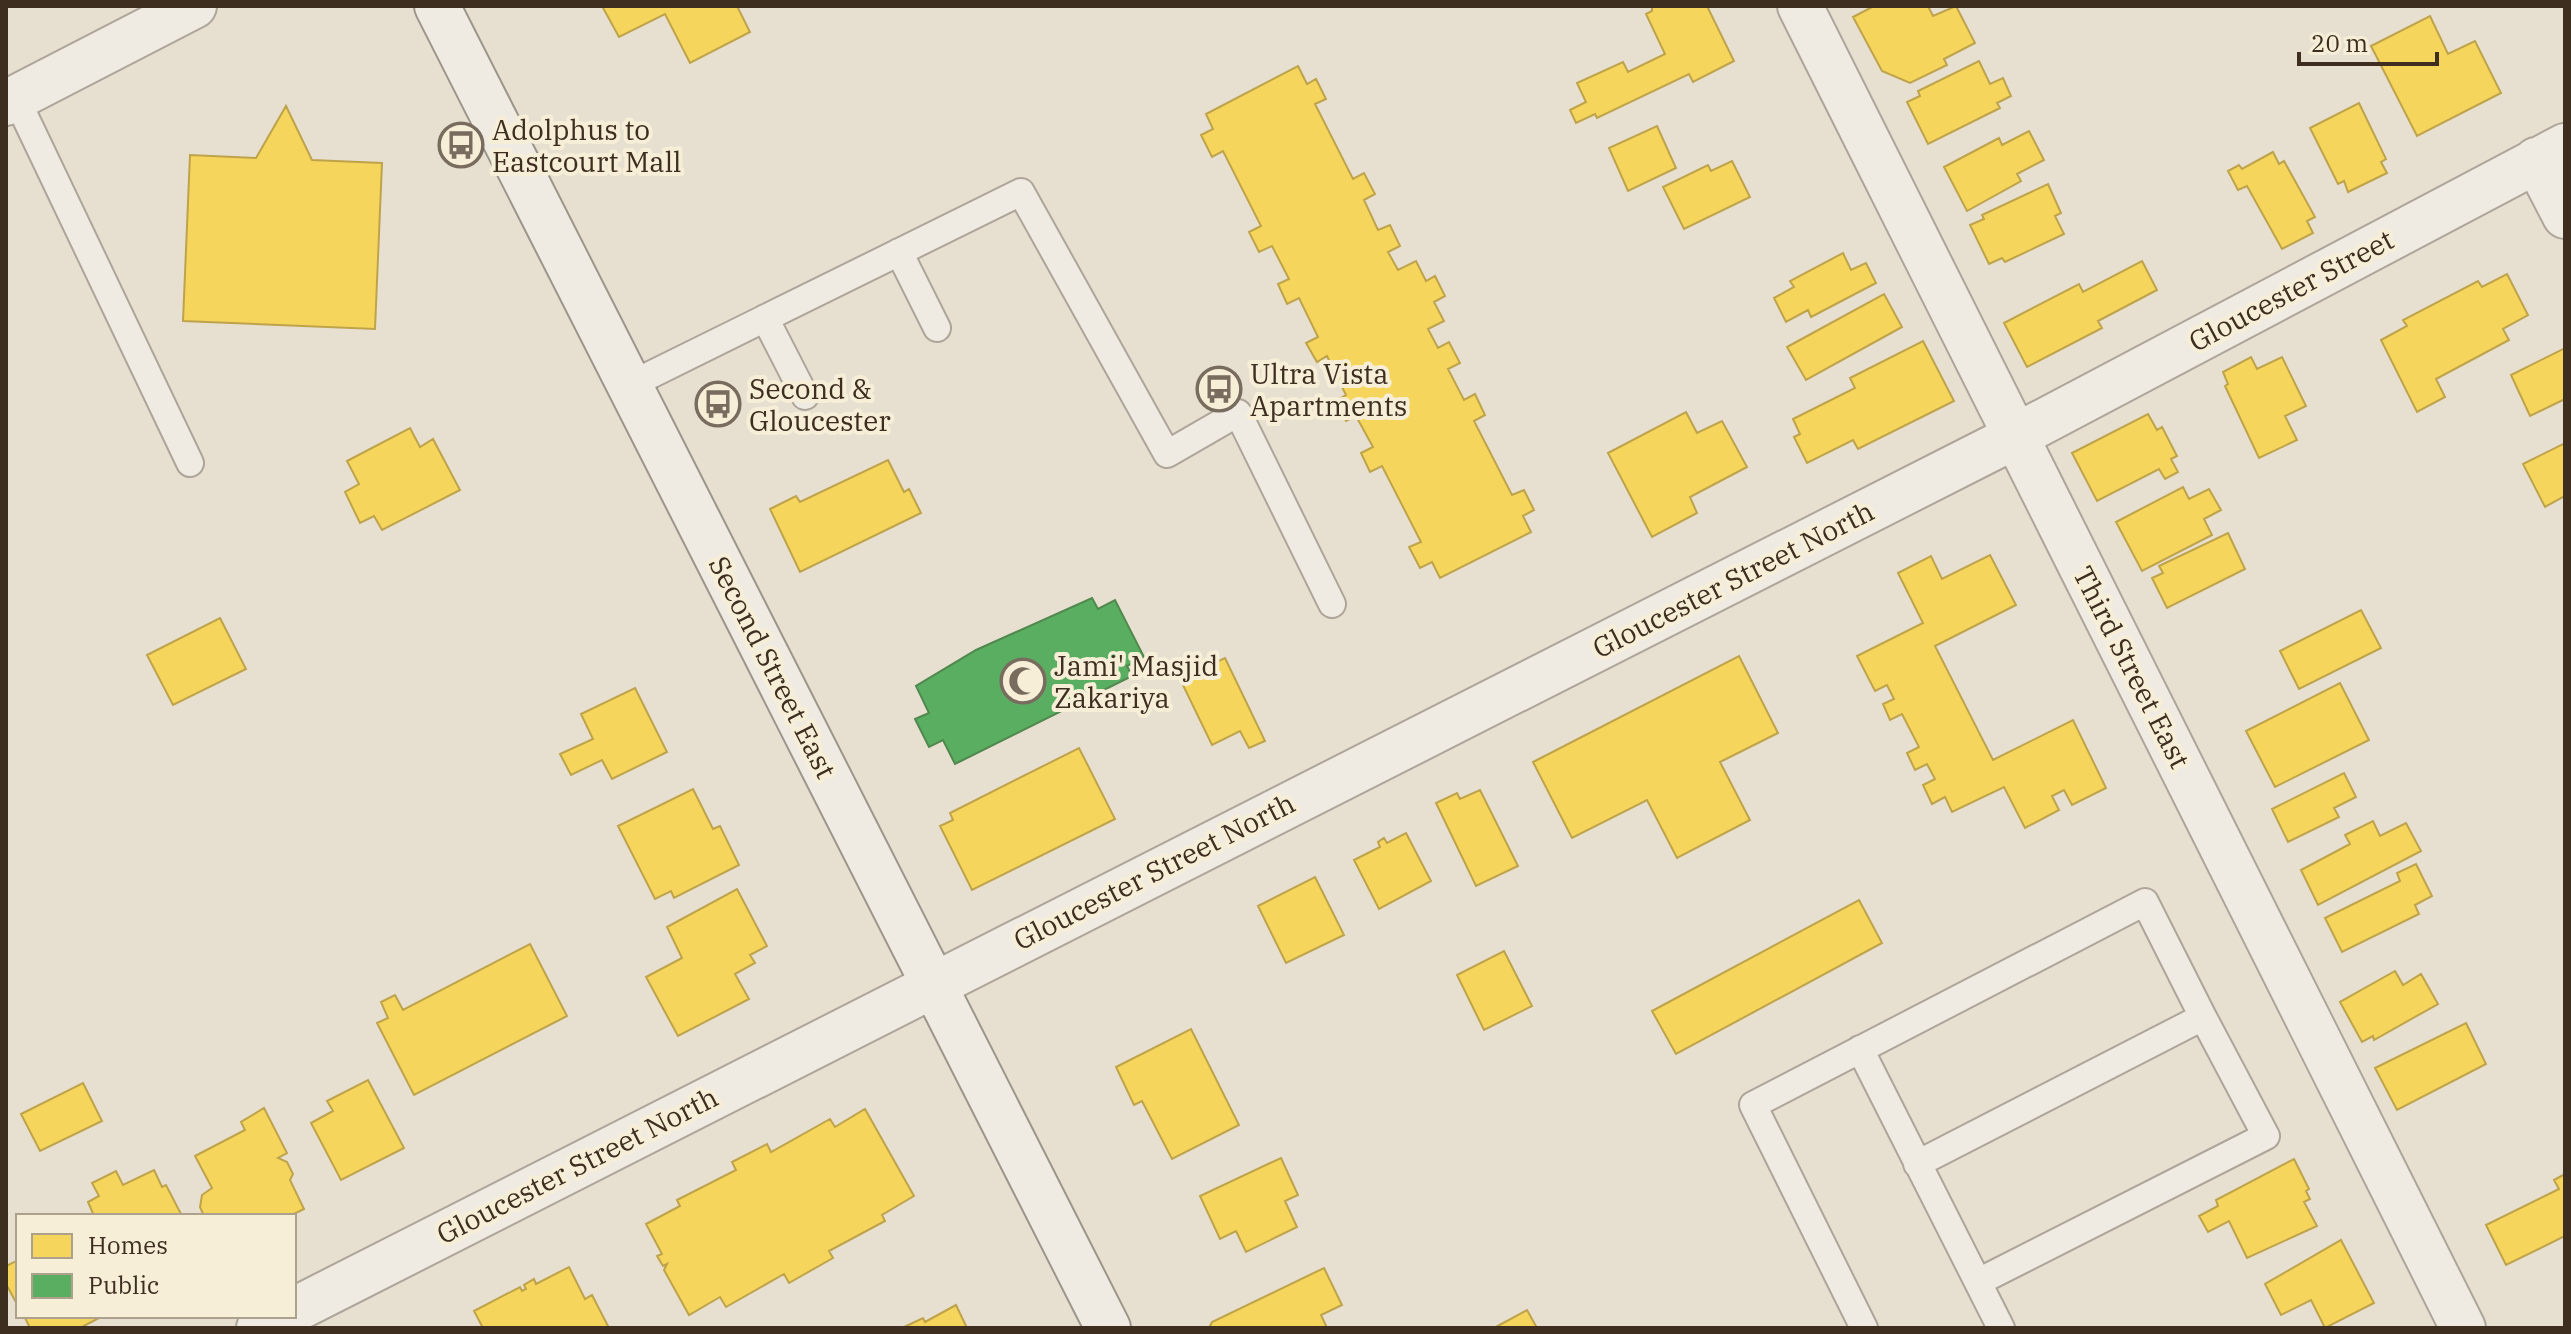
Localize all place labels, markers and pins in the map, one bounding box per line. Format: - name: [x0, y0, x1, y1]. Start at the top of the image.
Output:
- place label: Adolphus to Eastcourt Mall: [492, 111, 681, 180]
- bus stop icon: Adolphus to Eastcourt Mall: [437, 121, 485, 169]
- place label: Ultra Vista Apartments: [1250, 355, 1407, 424]
- bus stop icon: Ultra Vista Apartments: [1195, 365, 1243, 413]
- place label: Second & Gloucester: [749, 370, 891, 439]
- bus stop icon: Second & Gloucester: [694, 380, 742, 428]
- place label: Jami' Masjid Zakariya: [1054, 647, 1218, 716]
- mosque icon: Jami' Masjid Zakariya: [999, 657, 1047, 705]

